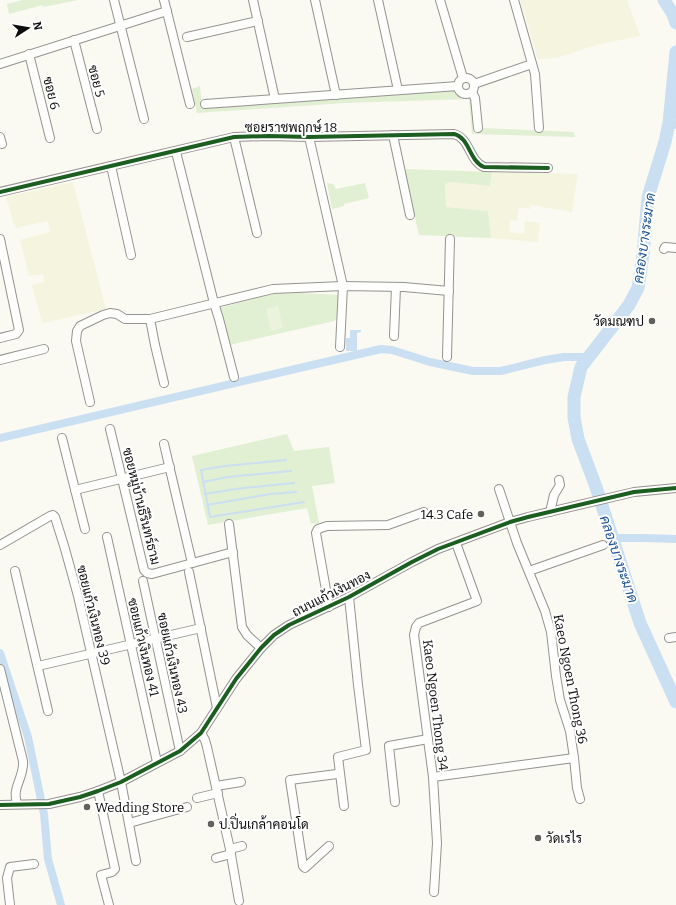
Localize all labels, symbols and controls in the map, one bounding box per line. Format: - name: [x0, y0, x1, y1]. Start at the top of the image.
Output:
- north arrow: [8, 8, 48, 48]
- text: N: [30, 21, 45, 32]
- street label: ซอย 5: [85, 63, 108, 99]
- street label: ซอย 6: [40, 75, 63, 111]
- street label: ซอยราชพฤกษ์ 18: [245, 118, 337, 136]
- water label: คลองบางระมาด: [630, 192, 659, 284]
- place label: วัดมณฑป: [593, 314, 644, 329]
- marker: วัดมณฑป: [647, 316, 657, 326]
- street label: ซอยหมู่บ้านธีรินทร์ธาม: [118, 446, 165, 567]
- place label: 14.3 Cafe: [421, 507, 473, 522]
- marker: 14.3 Cafe: [476, 509, 486, 519]
- water label: คลองบางระมาด: [596, 513, 641, 605]
- street label: ซอยแก้วเงินทอง 39: [74, 563, 115, 667]
- street label: ถนนแก้วเงินทอง: [289, 565, 373, 620]
- street label: ซอยแก้วเงินทอง 41: [125, 596, 164, 698]
- street label: ซอยแก้วเงินทอง 43: [155, 611, 192, 715]
- street label: Kaeo Ngoen Thong 36: [551, 613, 591, 746]
- street label: Kaeo Ngoen Thong 34: [420, 639, 451, 772]
- place label: Wedding Store: [95, 800, 184, 815]
- marker: Wedding Store: [82, 802, 92, 812]
- place label: ป.ปิ่นเกล้าคอนโด: [219, 813, 309, 832]
- marker: ป.ปิ่นเกล้าคอนโด: [206, 819, 216, 829]
- place label: วัดเรไร: [546, 830, 582, 846]
- marker: วัดเรไร: [533, 833, 543, 843]

